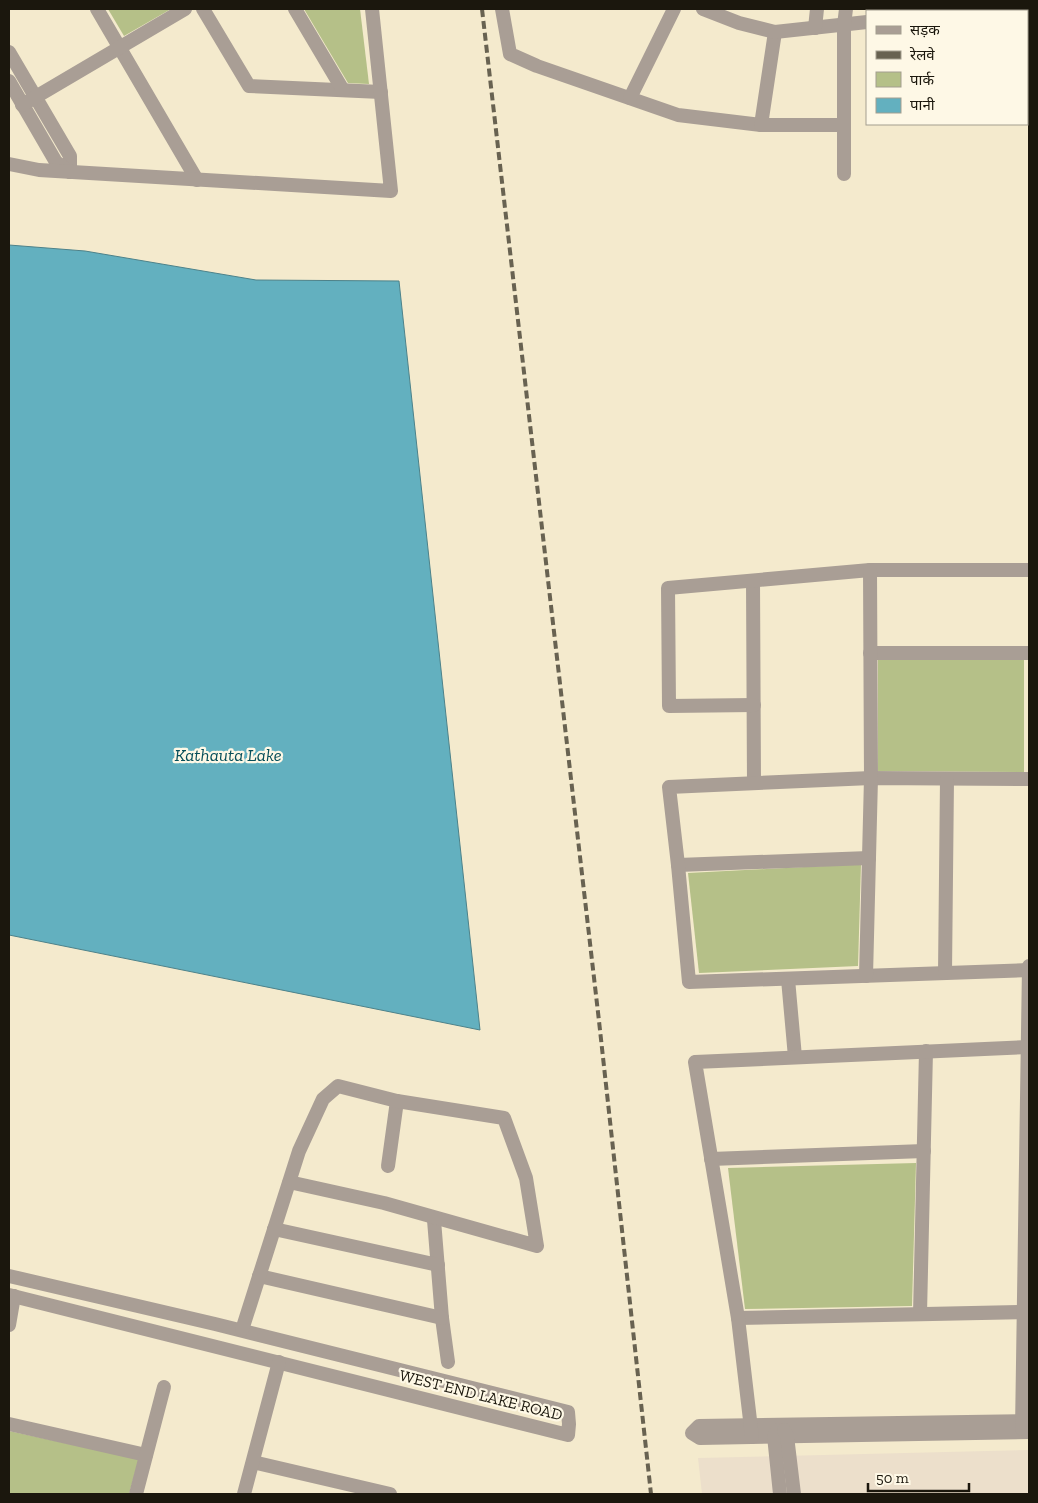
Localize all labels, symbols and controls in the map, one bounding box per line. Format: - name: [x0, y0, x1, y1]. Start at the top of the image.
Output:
- legend: [866, 10, 1028, 125]
- text: सड़क: [910, 21, 940, 39]
- text: रेलवे: [909, 46, 935, 64]
- text: पार्क: [910, 71, 934, 89]
- text: पानी: [910, 96, 936, 114]
- water label: Kathauta Lake: [174, 744, 282, 766]
- street label: WEST END LAKE ROAD: [398, 1366, 564, 1424]
- scale bar: [868, 1460, 969, 1492]
- text: 50 m: [876, 1469, 909, 1487]

